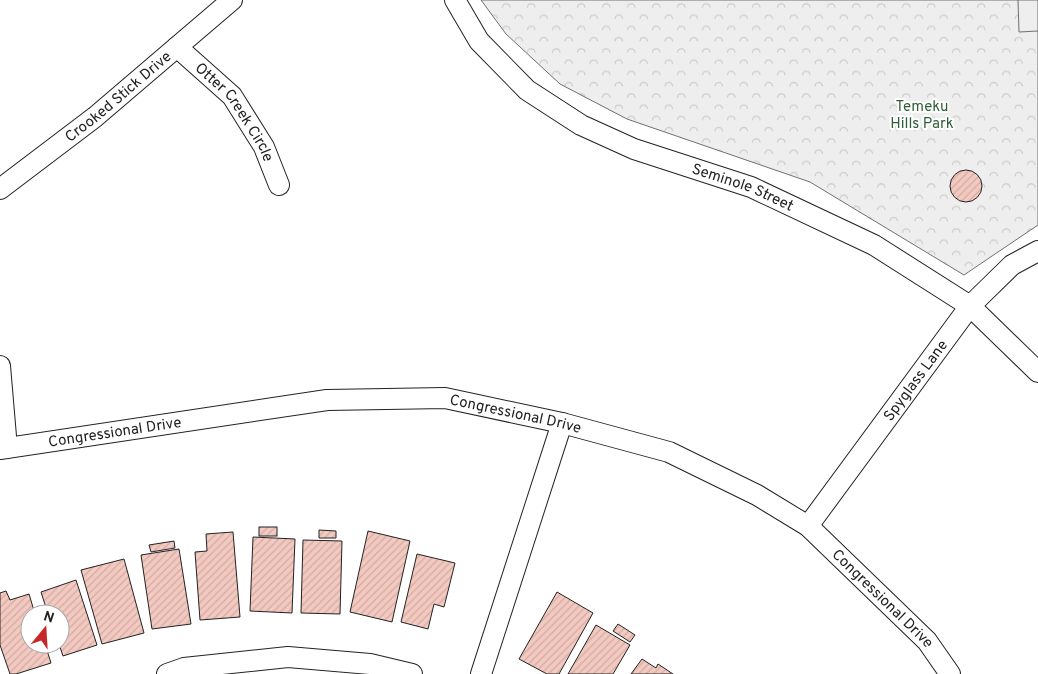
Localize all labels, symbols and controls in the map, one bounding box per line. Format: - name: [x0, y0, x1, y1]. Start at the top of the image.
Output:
- street label: Crooked Stick Drive: [62, 48, 176, 147]
- street label: Otter Creek Circle: [190, 59, 277, 165]
- park label: Temeku Hills Park: [890, 98, 954, 134]
- street label: Seminole Street: [689, 160, 796, 217]
- street label: Spyglass Lane: [880, 337, 953, 426]
- street label: Congressional Drive: [448, 391, 583, 439]
- street label: Congressional Drive: [47, 414, 183, 453]
- street label: Congressional Drive: [827, 546, 937, 652]
- north arrow: [20, 604, 70, 654]
- text: N: [41, 608, 56, 628]

